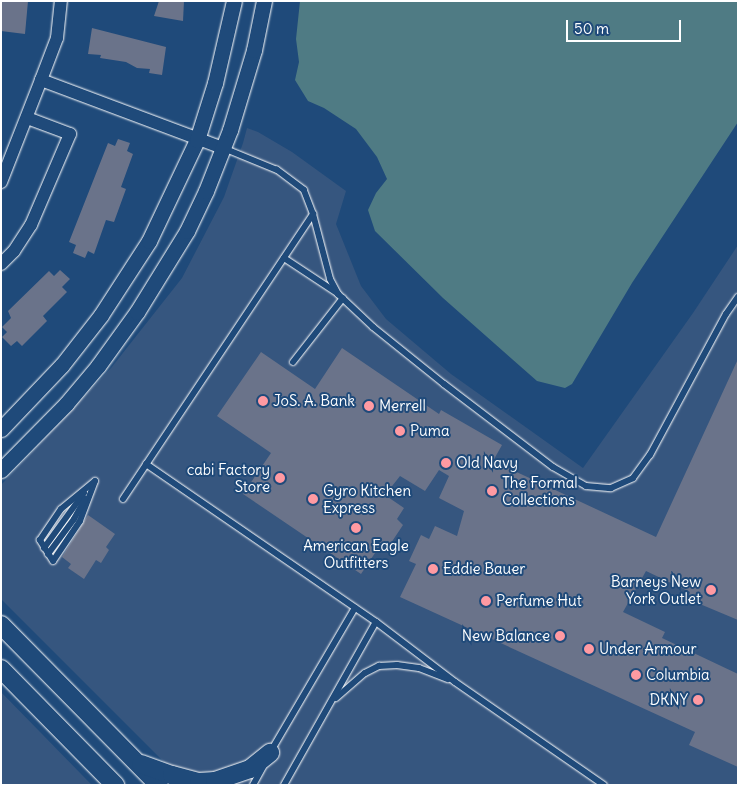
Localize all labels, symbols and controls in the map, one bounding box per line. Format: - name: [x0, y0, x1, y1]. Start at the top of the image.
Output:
- scale bar: [569, 10, 684, 42]
- text: 50 m: [574, 19, 609, 38]
- place label: JoS. A. Bank: [273, 392, 355, 410]
- marker: JoS. A. Bank: [257, 395, 269, 407]
- place label: Merrell: [379, 397, 426, 415]
- marker: Merrell: [363, 400, 375, 412]
- place label: Puma: [410, 422, 449, 440]
- marker: Puma: [394, 425, 406, 437]
- place label: Old Navy: [456, 454, 518, 472]
- marker: Old Navy: [440, 457, 452, 469]
- place label: cabi Factory Store: [187, 460, 270, 495]
- marker: cabi Factory Store: [274, 472, 286, 484]
- place label: The Formal Collections: [502, 473, 578, 508]
- place label: Gyro Kitchen Express: [323, 481, 411, 516]
- marker: The Formal Collections: [486, 485, 498, 497]
- marker: Gyro Kitchen Express: [307, 493, 319, 505]
- marker: American Eagle Outfitters: [350, 522, 362, 534]
- place label: American Eagle Outfitters: [303, 536, 409, 571]
- place label: Eddie Bauer: [443, 560, 525, 578]
- marker: Eddie Bauer: [427, 563, 439, 575]
- place label: Barneys New York Outlet: [611, 572, 701, 607]
- marker: Barneys New York Outlet: [705, 584, 717, 596]
- place label: Perfume Hut: [496, 592, 582, 610]
- marker: Perfume Hut: [480, 595, 492, 607]
- place label: New Balance: [462, 627, 550, 645]
- marker: New Balance: [554, 630, 566, 642]
- place label: Under Armour: [599, 640, 697, 658]
- marker: Under Armour: [583, 643, 595, 655]
- place label: Columbia: [646, 666, 710, 684]
- marker: Columbia: [630, 669, 642, 681]
- place label: DKNY: [649, 691, 688, 709]
- marker: DKNY: [692, 694, 704, 706]

